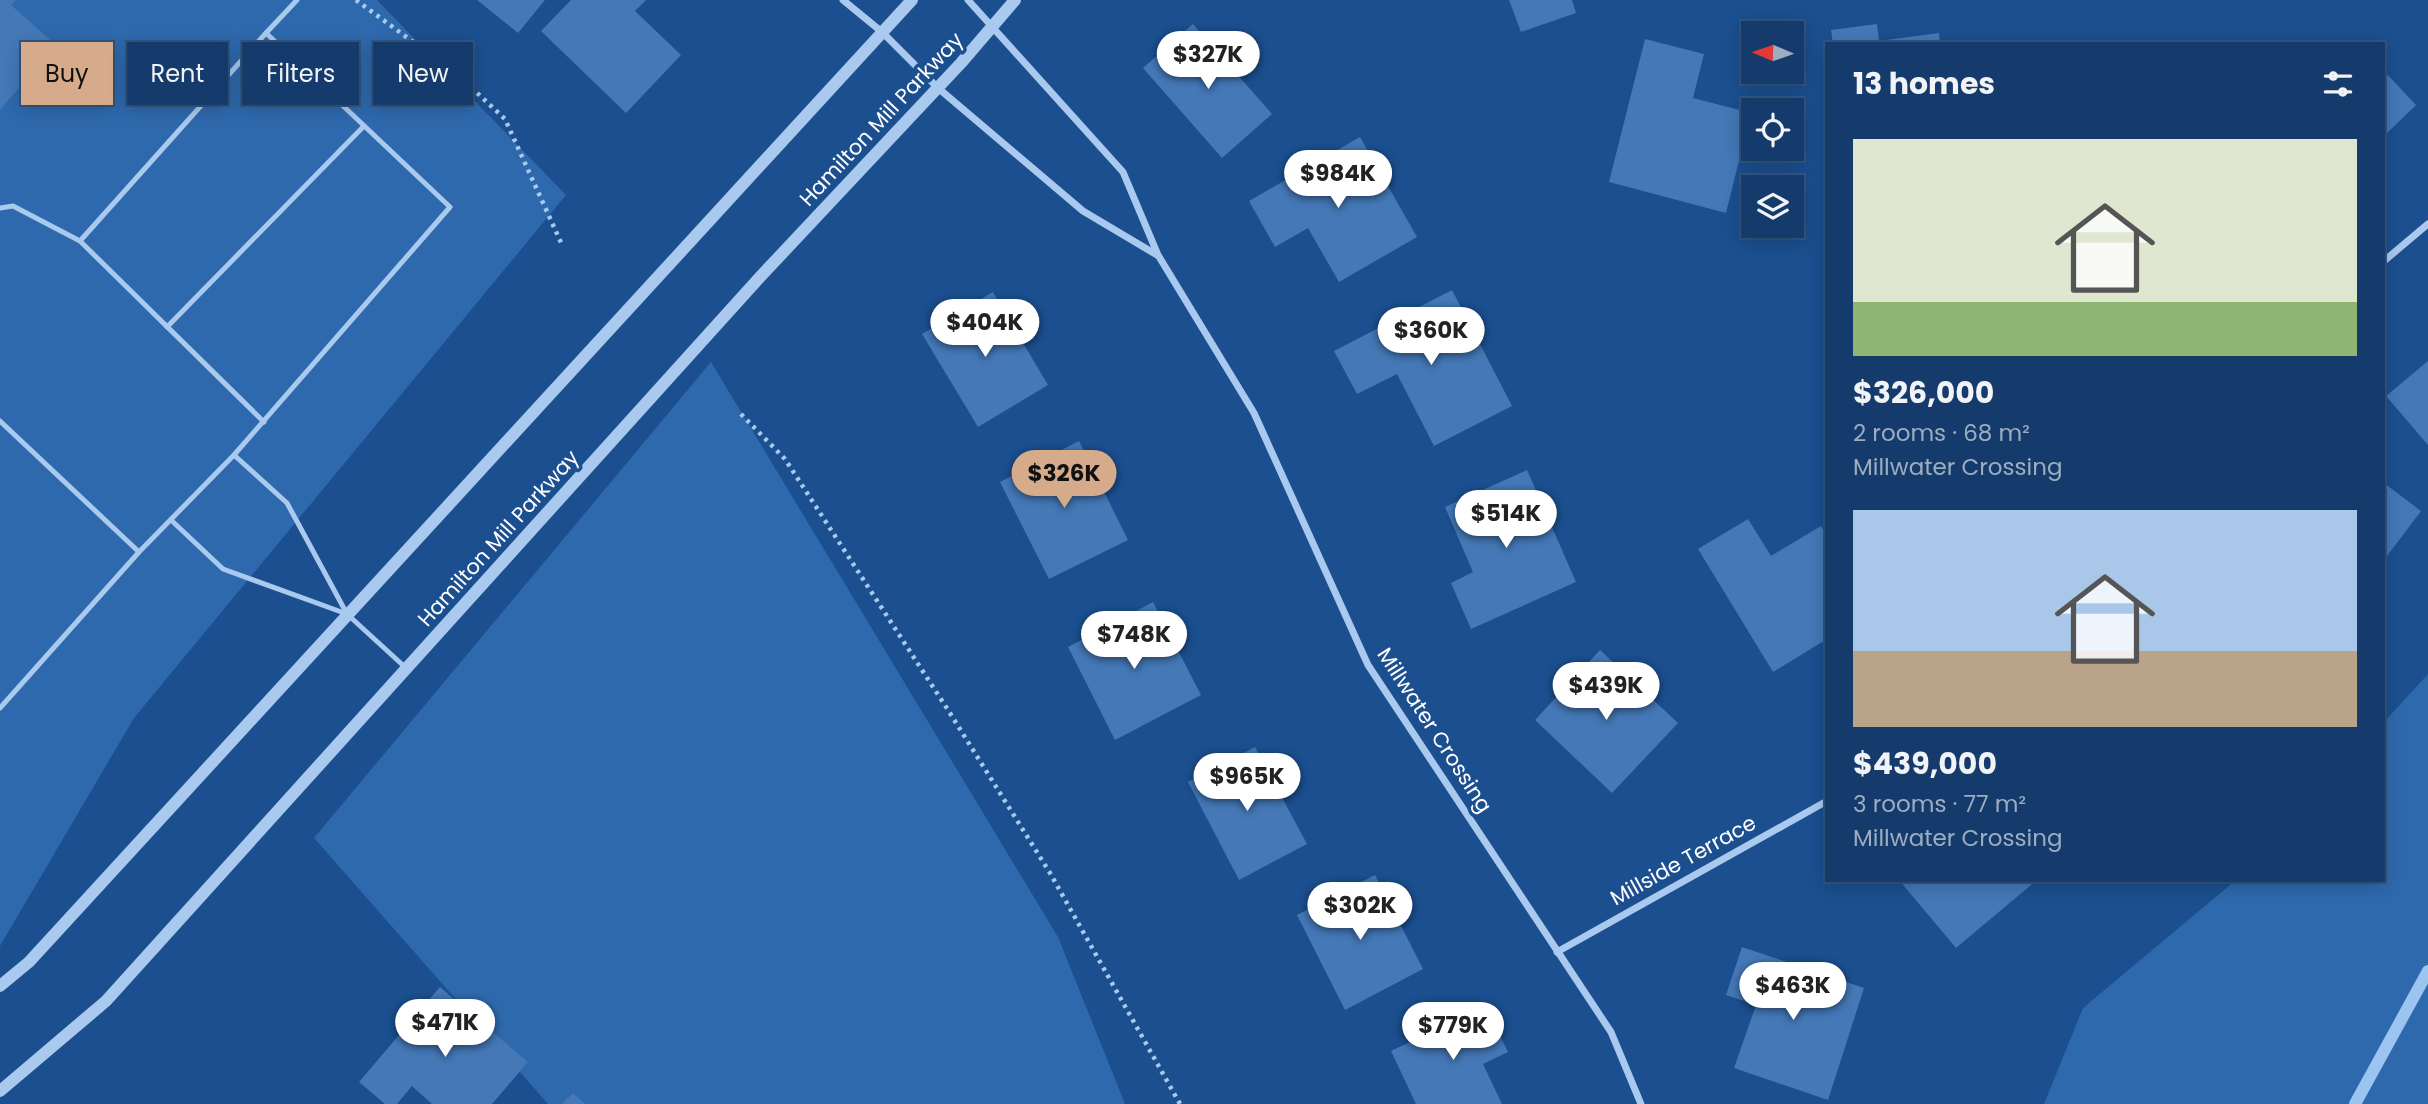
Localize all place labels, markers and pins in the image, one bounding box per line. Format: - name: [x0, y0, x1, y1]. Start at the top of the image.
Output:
- pin: $327K: [1159, 32, 1257, 91]
- pin: $984K: [1289, 150, 1387, 210]
- pin: $404K: [936, 300, 1034, 359]
- pin: $360K: [1382, 308, 1480, 367]
- pin: $326K: [1015, 450, 1113, 510]
- pin: $514K: [1457, 490, 1555, 550]
- pin: $748K: [1085, 612, 1183, 671]
- pin: $439K: [1557, 662, 1655, 722]
- pin: $965K: [1198, 754, 1296, 813]
- pin: $302K: [1311, 883, 1409, 942]
- pin: $463K: [1744, 962, 1842, 1022]
- pin: $471K: [396, 1000, 494, 1059]
- pin: $779K: [1404, 1002, 1502, 1062]

